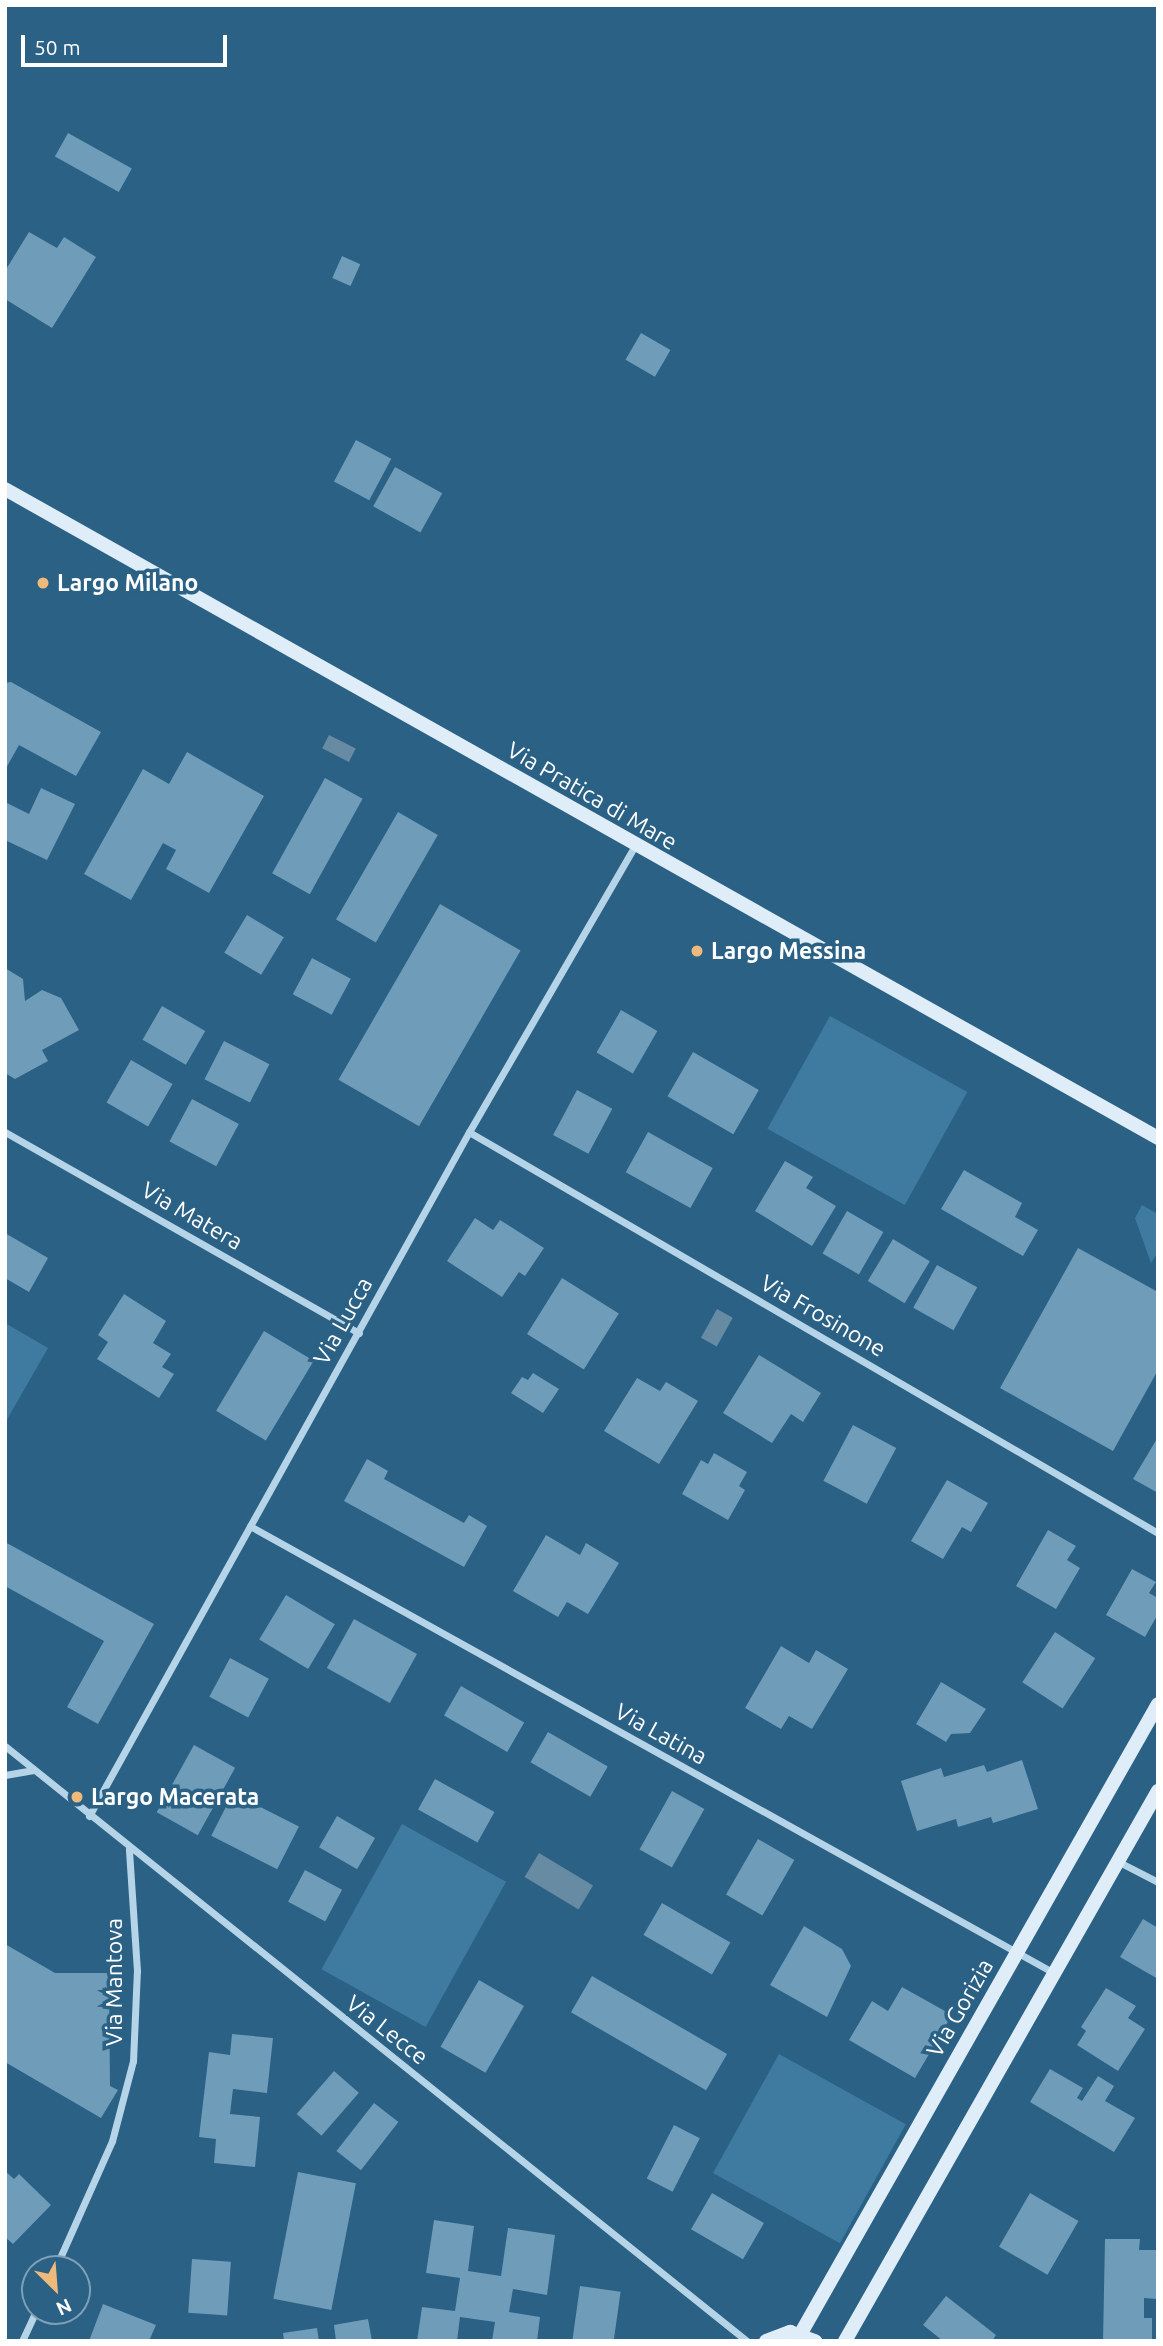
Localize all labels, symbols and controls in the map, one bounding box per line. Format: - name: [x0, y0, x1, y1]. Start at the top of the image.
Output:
- scale bar: [24, 21, 231, 65]
- text: 50 m: [34, 35, 81, 59]
- place label: Largo Milano: [57, 569, 198, 597]
- marker: Largo Milano: [35, 575, 51, 591]
- street label: Via Pratica di Mare: [502, 736, 682, 856]
- place label: Largo Messina: [711, 937, 866, 965]
- marker: Largo Messina: [689, 943, 705, 959]
- street label: Via Matera: [137, 1176, 247, 1256]
- street label: Via Frosinone: [756, 1269, 890, 1363]
- street label: Via Lucca: [308, 1272, 378, 1370]
- street label: Via Latina: [610, 1697, 712, 1771]
- place label: Largo Macerata: [91, 1783, 259, 1811]
- marker: Largo Macerata: [69, 1789, 85, 1805]
- street label: Via Mantova: [100, 1918, 128, 2046]
- street label: Via Gorizia: [921, 1954, 999, 2062]
- street label: Via Lecce: [341, 1989, 433, 2071]
- north arrow: [21, 2255, 91, 2325]
- text: N: [53, 2294, 75, 2320]

